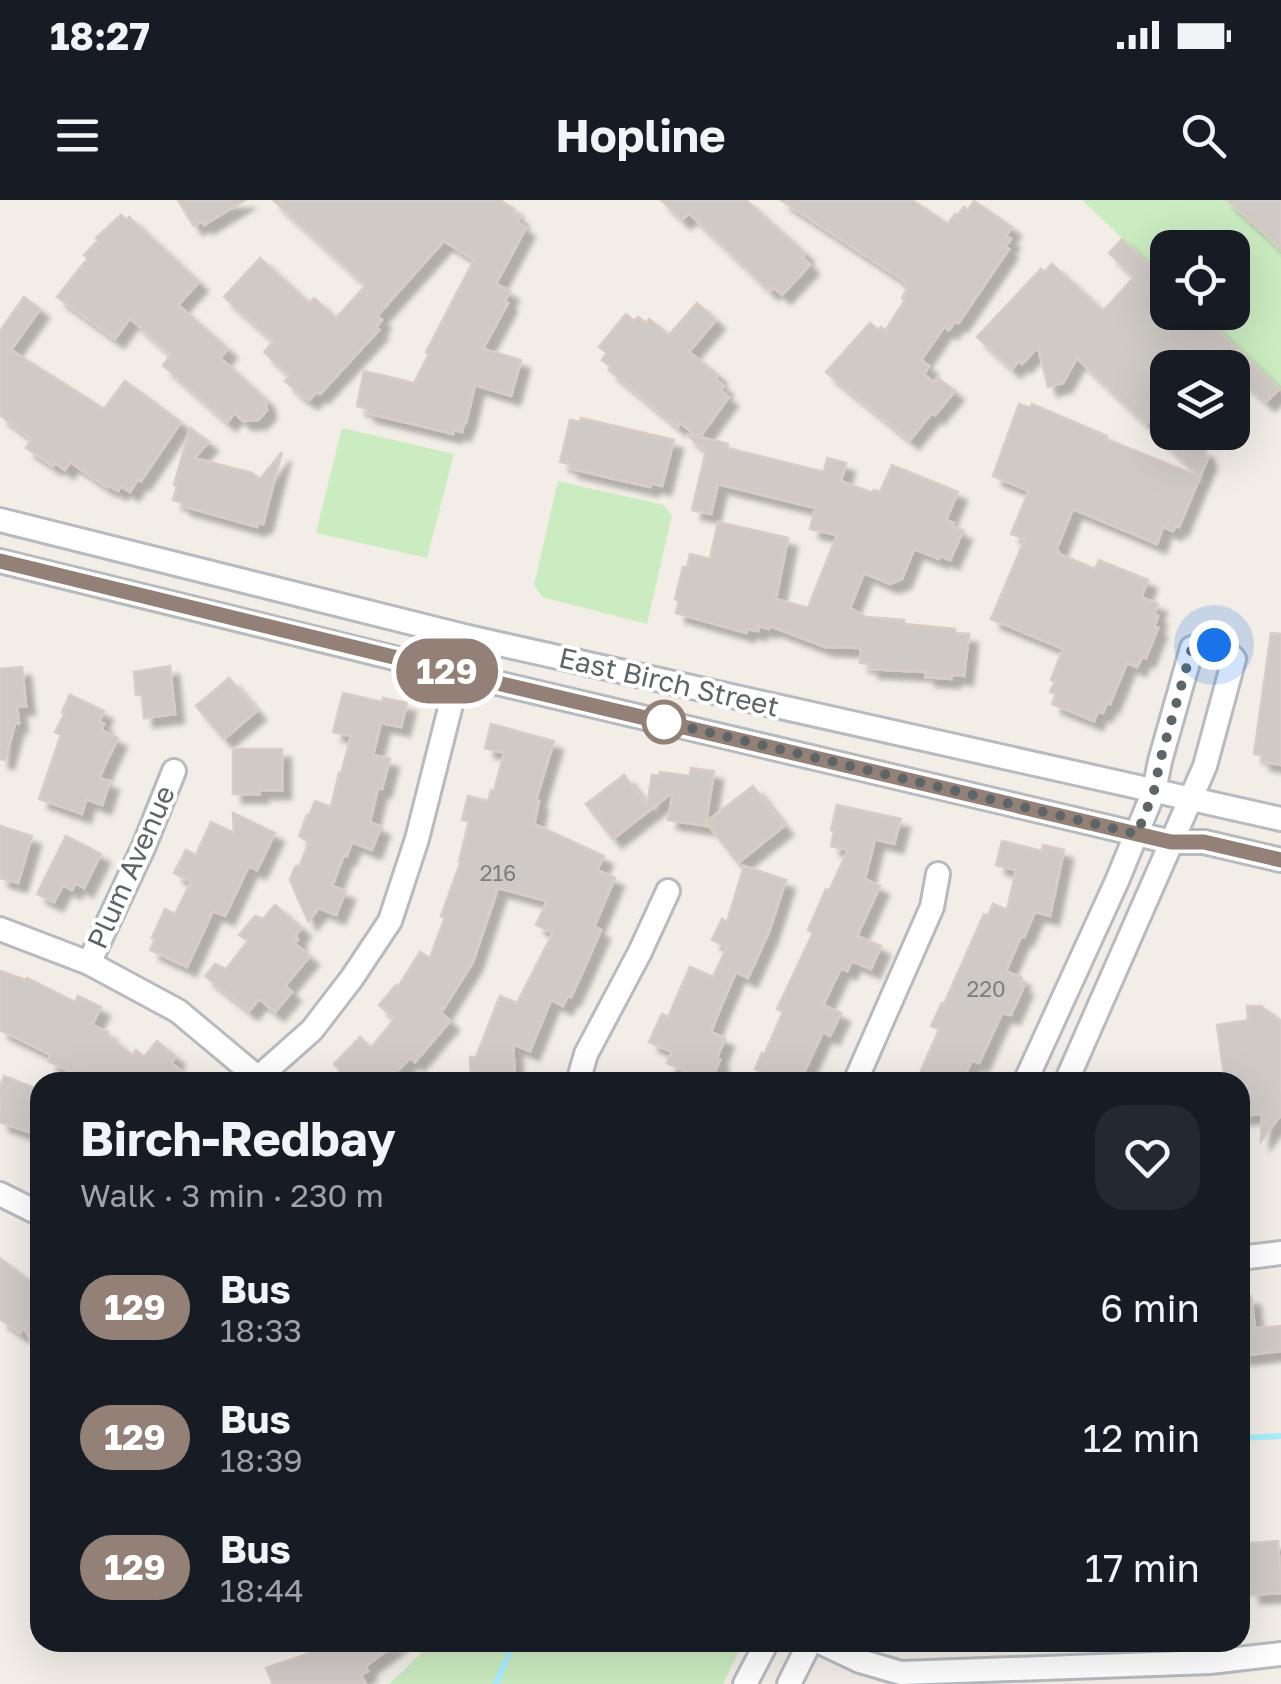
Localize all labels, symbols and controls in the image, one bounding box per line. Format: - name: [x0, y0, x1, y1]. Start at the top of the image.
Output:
- text: 18:27: [50, 13, 150, 58]
- icon: menu: [50, 108, 105, 163]
- text: Hopline: [555, 108, 726, 162]
- icon: search: [1176, 108, 1231, 163]
- map controls: [1150, 230, 1250, 450]
- button: locate: [1150, 230, 1250, 330]
- button: layers: [1150, 350, 1250, 450]
- your location: [1189, 620, 1239, 670]
- line badge: 129: [390, 638, 504, 704]
- street label: East Birch Street: [556, 640, 782, 723]
- text: 129: [416, 650, 478, 692]
- unlabelled marker: [643, 701, 685, 743]
- street label: Plum Avenue: [80, 780, 181, 953]
- house number: 216: [480, 859, 516, 886]
- house number: 220: [966, 975, 1006, 1002]
- button: heart: [1095, 1105, 1200, 1210]
- text: Birch-Redbay: [80, 1109, 396, 1167]
- text: Walk · 3 min · 230 m: [80, 1176, 384, 1214]
- text: Bus: [220, 1266, 291, 1311]
- text: 6 min: [1100, 1285, 1200, 1330]
- text: 129: [104, 1286, 166, 1328]
- text: 18:33: [220, 1311, 302, 1349]
- text: Bus: [220, 1396, 291, 1441]
- text: 12 min: [1083, 1415, 1200, 1460]
- text: 129: [104, 1416, 166, 1458]
- text: 18:39: [220, 1441, 303, 1479]
- text: Bus: [220, 1526, 291, 1571]
- text: 17 min: [1085, 1545, 1200, 1590]
- text: 129: [104, 1546, 166, 1588]
- text: 18:44: [220, 1571, 304, 1609]

